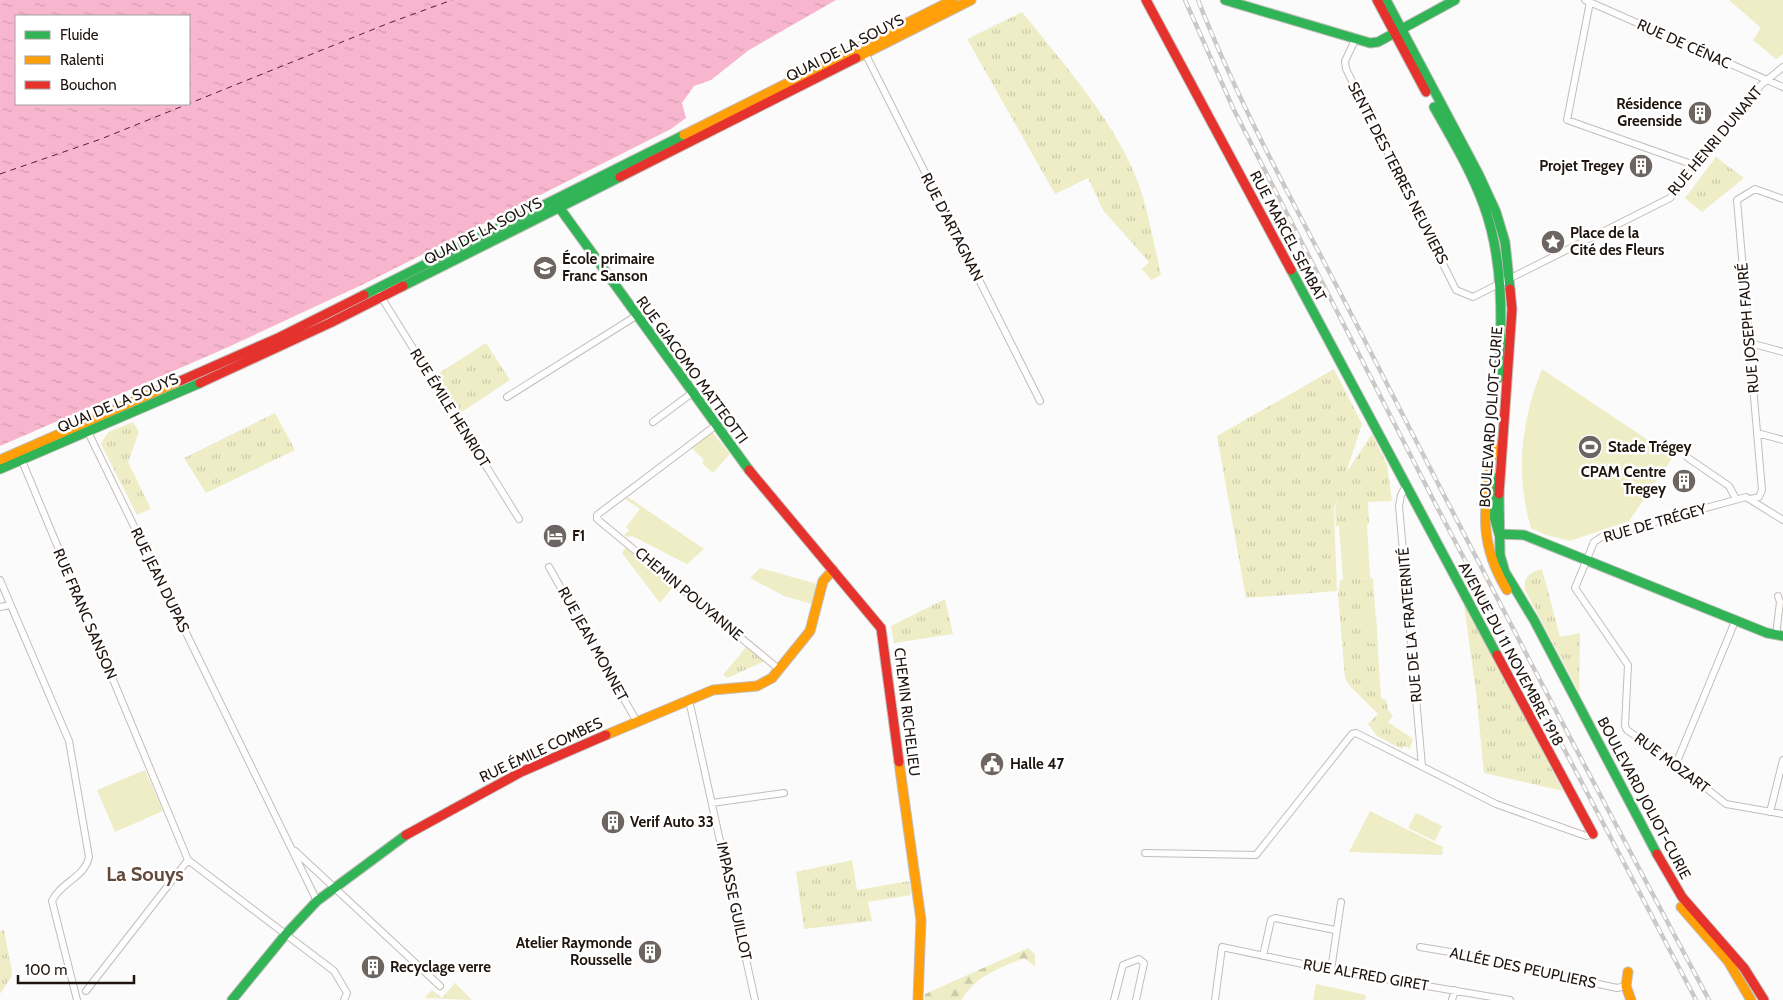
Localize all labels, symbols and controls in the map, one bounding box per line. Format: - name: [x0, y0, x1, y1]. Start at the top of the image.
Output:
- street label: QUAI DE LA SOUYS: [783, 10, 907, 85]
- street label: RUE DE CÉNAC: [1634, 14, 1734, 73]
- legend: [15, 15, 190, 105]
- text: Fluide: [60, 26, 99, 44]
- text: Ralenti: [60, 51, 104, 69]
- text: Bouchon: [60, 76, 117, 94]
- street label: SENTE DES TERRES NEUVIERS: [1344, 79, 1452, 267]
- street label: RUE HENRI DUNANT: [1664, 83, 1766, 199]
- place label: Résidence Greenside: [1616, 95, 1682, 130]
- building icon: Résidence Greenside: [1687, 100, 1713, 126]
- building icon: Projet Tregey: [1628, 153, 1654, 179]
- place label: Projet Tregey: [1539, 157, 1625, 175]
- street label: RUE MARCEL SEMBAT: [1246, 168, 1330, 304]
- street label: RUE D'ARTAGNAN: [917, 170, 987, 284]
- street label: QUAI DE LA SOUYS: [421, 193, 545, 268]
- place label: Place de la Cité des Fleurs: [1570, 224, 1664, 259]
- place icon: Place de la Cité des Fleurs: [1540, 229, 1566, 255]
- place label: École primaire Franc Sanson: [562, 249, 655, 285]
- school or university icon: École primaire Franc Sanson: [532, 255, 558, 281]
- street label: RUE JOSEPH FAURÉ: [1732, 262, 1763, 394]
- street label: RUE GIACOMO MATTEOTTI: [632, 293, 752, 447]
- street label: BOULEVARD JOLIOT-CURIE: [1476, 326, 1506, 508]
- street label: RUE ÉMILE HENRIOT: [406, 345, 495, 471]
- street label: QUAI DE LA SOUYS: [55, 369, 181, 437]
- sports icon: Stade Trégey: [1577, 434, 1603, 460]
- place label: Stade Trégey: [1608, 438, 1692, 456]
- place label: CPAM Centre Tregey: [1581, 463, 1667, 498]
- building icon: CPAM Centre Tregey: [1671, 468, 1697, 494]
- street label: RUE DE TRÉGEY: [1601, 499, 1709, 546]
- hotel icon: F1: [542, 523, 568, 549]
- street label: RUE JEAN DUPAS: [127, 525, 193, 636]
- place label: F1: [572, 527, 585, 545]
- street label: CHEMIN POUYANNE: [631, 544, 747, 644]
- street label: RUE FRANC SANSON: [49, 546, 121, 682]
- street label: RUE DE LA FRATERNITÉ: [1393, 547, 1426, 703]
- street label: AVENUE DU 11 NOVEMBRE 1918: [1455, 559, 1567, 749]
- street label: RUE JEAN MONNET: [554, 584, 632, 704]
- street label: CHEMIN RICHELIEU: [890, 647, 924, 777]
- street label: RUE ÉMILE COMBES: [476, 713, 606, 786]
- street label: BOULEVARD JOLIOT-CURIE: [1594, 714, 1694, 882]
- street label: RUE MOZART: [1631, 729, 1713, 797]
- public building icon: Halle 47: [979, 751, 1005, 777]
- place label: Halle 47: [1010, 755, 1064, 773]
- building icon: Verif Auto 33: [600, 809, 626, 835]
- place label: Verif Auto 33: [630, 813, 714, 831]
- street label: IMPASSE GUILLOT: [713, 840, 755, 962]
- district label: La Souys: [106, 862, 184, 886]
- place label: Atelier Raymonde Rousselle: [516, 934, 632, 969]
- building icon: Atelier Raymonde Rousselle: [637, 939, 663, 965]
- street label: ALLÉE DES PEUPLIERS: [1448, 943, 1598, 992]
- scale bar: [18, 952, 134, 984]
- building icon: Recyclage verre: [360, 954, 386, 980]
- street label: RUE ALFRED GIRET: [1302, 955, 1430, 995]
- place label: Recyclage verre: [390, 958, 491, 976]
- text: 100 m: [25, 961, 67, 979]

